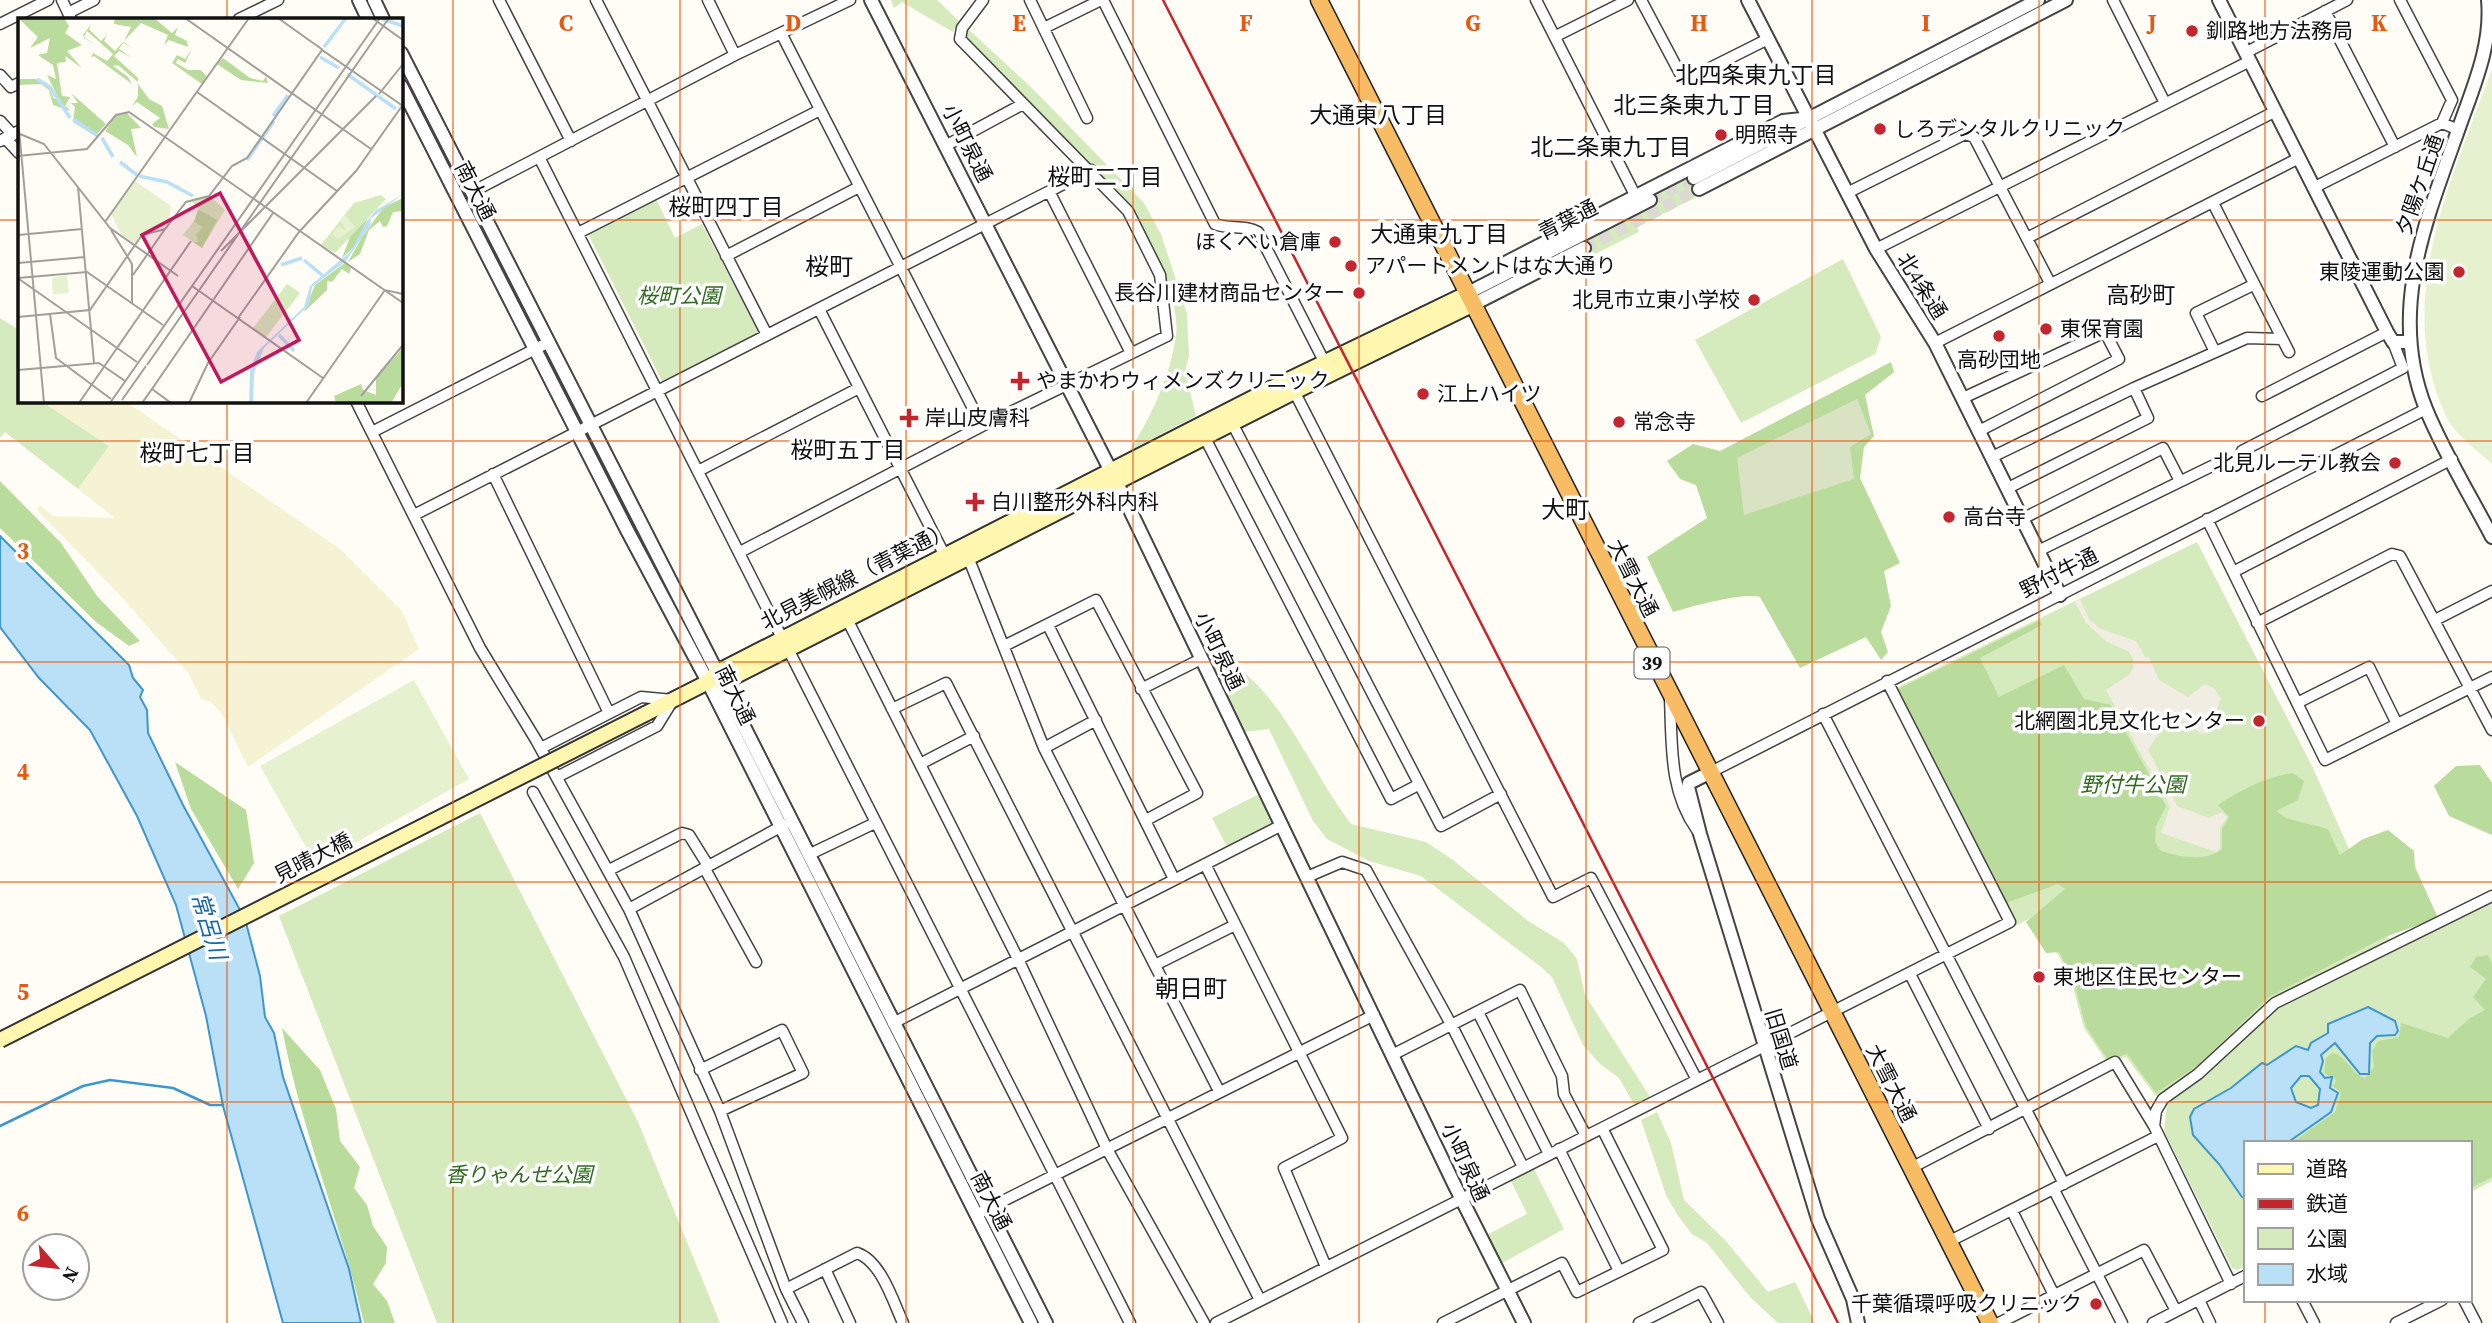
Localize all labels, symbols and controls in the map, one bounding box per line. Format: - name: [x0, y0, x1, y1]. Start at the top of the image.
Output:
- text: C: [559, 7, 573, 39]
- text: D: [785, 7, 801, 39]
- text: E: [1012, 7, 1026, 39]
- text: F: [1239, 7, 1253, 39]
- text: G: [1465, 7, 1481, 39]
- text: H: [1690, 7, 1708, 39]
- text: I: [1922, 7, 1931, 39]
- text: J: [2145, 7, 2157, 39]
- text: K: [2371, 7, 2387, 39]
- place label: 釧路地方法務局: [2206, 16, 2353, 45]
- inset map: [18, 18, 402, 402]
- marker: 釧路地方法務局: [2184, 23, 2200, 39]
- district label: 北四条東九丁目: [1676, 59, 1837, 91]
- district label: 北三条東九丁目: [1614, 89, 1775, 121]
- street label: 小町泉通: [935, 99, 999, 187]
- district label: 大通東八丁目: [1309, 99, 1447, 131]
- place label: しろデンタルクリニック: [1894, 114, 2125, 143]
- place label: 明照寺: [1735, 120, 1798, 149]
- marker: しろデンタルクリニック: [1872, 121, 1888, 137]
- marker: 明照寺: [1713, 127, 1729, 143]
- street label: 夕陽ケ丘通: [2389, 130, 2450, 239]
- district label: 北二条東九丁目: [1531, 131, 1692, 163]
- street label: 南大通: [448, 156, 503, 225]
- district label: 桜町二丁目: [1048, 161, 1163, 193]
- district label: 桜町四丁目: [669, 191, 784, 223]
- street label: 青葉通: [1533, 192, 1602, 247]
- district label: 大通東九丁目: [1370, 218, 1508, 250]
- place label: ほくべい倉庫: [1195, 227, 1321, 256]
- marker: ほくべい倉庫: [1327, 234, 1343, 250]
- street label: 北4条通: [1891, 247, 1954, 325]
- district label: 桜町: [805, 250, 853, 283]
- place label: アパートメントはな大通り: [1365, 251, 1617, 280]
- place label: 東陵運動公園: [2319, 257, 2445, 286]
- marker: アパートメントはな大通り: [1343, 258, 1359, 274]
- marker: 東陵運動公園: [2451, 264, 2467, 280]
- place label: 長谷川建材商品センター: [1114, 278, 1345, 307]
- district label: 高砂町: [2107, 279, 2176, 311]
- park label: 桜町公園: [637, 281, 724, 310]
- marker: 長谷川建材商品センター: [1351, 285, 1367, 301]
- place label: 北見市立東小学校: [1572, 285, 1740, 314]
- marker: 北見市立東小学校: [1746, 292, 1762, 308]
- place label: 東保育園: [2060, 314, 2144, 343]
- marker: 東保育園: [2038, 321, 2054, 337]
- marker: 高砂団地: [1991, 328, 2007, 344]
- place label: 高砂団地: [1957, 345, 2041, 374]
- place label: やまかわウィメンズクリニック: [1036, 366, 1330, 395]
- marker: やまかわウィメンズクリニック: [1010, 371, 1030, 391]
- place label: 江上ハイツ: [1437, 379, 1542, 408]
- marker: 江上ハイツ: [1415, 386, 1431, 402]
- place label: 岸山皮膚科: [925, 403, 1030, 432]
- place label: 常念寺: [1633, 407, 1696, 436]
- marker: 岸山皮膚科: [899, 408, 919, 428]
- marker: 常念寺: [1611, 414, 1627, 430]
- district label: 桜町五丁目: [791, 434, 906, 466]
- district label: 桜町七丁目: [140, 437, 255, 469]
- place label: 北見ルーテル教会: [2213, 448, 2381, 477]
- marker: 北見ルーテル教会: [2387, 455, 2403, 471]
- place label: 白川整形外科内科: [991, 487, 1159, 516]
- marker: 白川整形外科内科: [965, 492, 985, 512]
- district label: 大町: [1541, 493, 1589, 526]
- place label: 高台寺: [1963, 502, 2026, 531]
- marker: 高台寺: [1941, 509, 1957, 525]
- street label: 北見美幌線（青葉通）: [756, 515, 956, 636]
- street label: 大雪大通: [1601, 534, 1665, 622]
- text: 3: [17, 535, 29, 567]
- street label: 野付牛通: [2015, 541, 2103, 605]
- street label: 小町泉通: [1188, 607, 1251, 695]
- road number: 39: [1634, 648, 1670, 678]
- street label: 南大通: [709, 660, 762, 729]
- place label: 北網圏北見文化センター: [2014, 706, 2245, 735]
- marker: 北網圏北見文化センター: [2251, 713, 2267, 729]
- text: 4: [17, 756, 29, 788]
- park label: 野付牛公園: [2081, 770, 2188, 799]
- street label: 見晴大橋: [269, 826, 357, 890]
- water label: 常呂川: [184, 888, 235, 967]
- place label: 東地区住民センター: [2053, 962, 2242, 991]
- marker: 東地区住民センター: [2031, 969, 2047, 985]
- district label: 朝日町: [1155, 972, 1227, 1005]
- text: 5: [17, 976, 29, 1008]
- street label: 旧国道: [1758, 1004, 1805, 1073]
- street label: 大雪大通: [1859, 1039, 1923, 1127]
- street label: 小町泉通: [1435, 1118, 1496, 1206]
- legend: [2244, 1141, 2471, 1302]
- text: 道路: [2306, 1154, 2348, 1183]
- park label: 香りゃんせ公園: [446, 1160, 595, 1189]
- street label: 南大通: [964, 1166, 1019, 1235]
- text: 鉄道: [2306, 1189, 2348, 1218]
- text: 6: [17, 1197, 29, 1229]
- text: 公園: [2306, 1224, 2348, 1253]
- north arrow: [21, 1232, 91, 1302]
- text: 水域: [2306, 1259, 2348, 1288]
- text: N: [56, 1263, 86, 1287]
- place label: 千葉循環呼吸クリニック: [1851, 1289, 2082, 1318]
- marker: 千葉循環呼吸クリニック: [2088, 1296, 2104, 1312]

